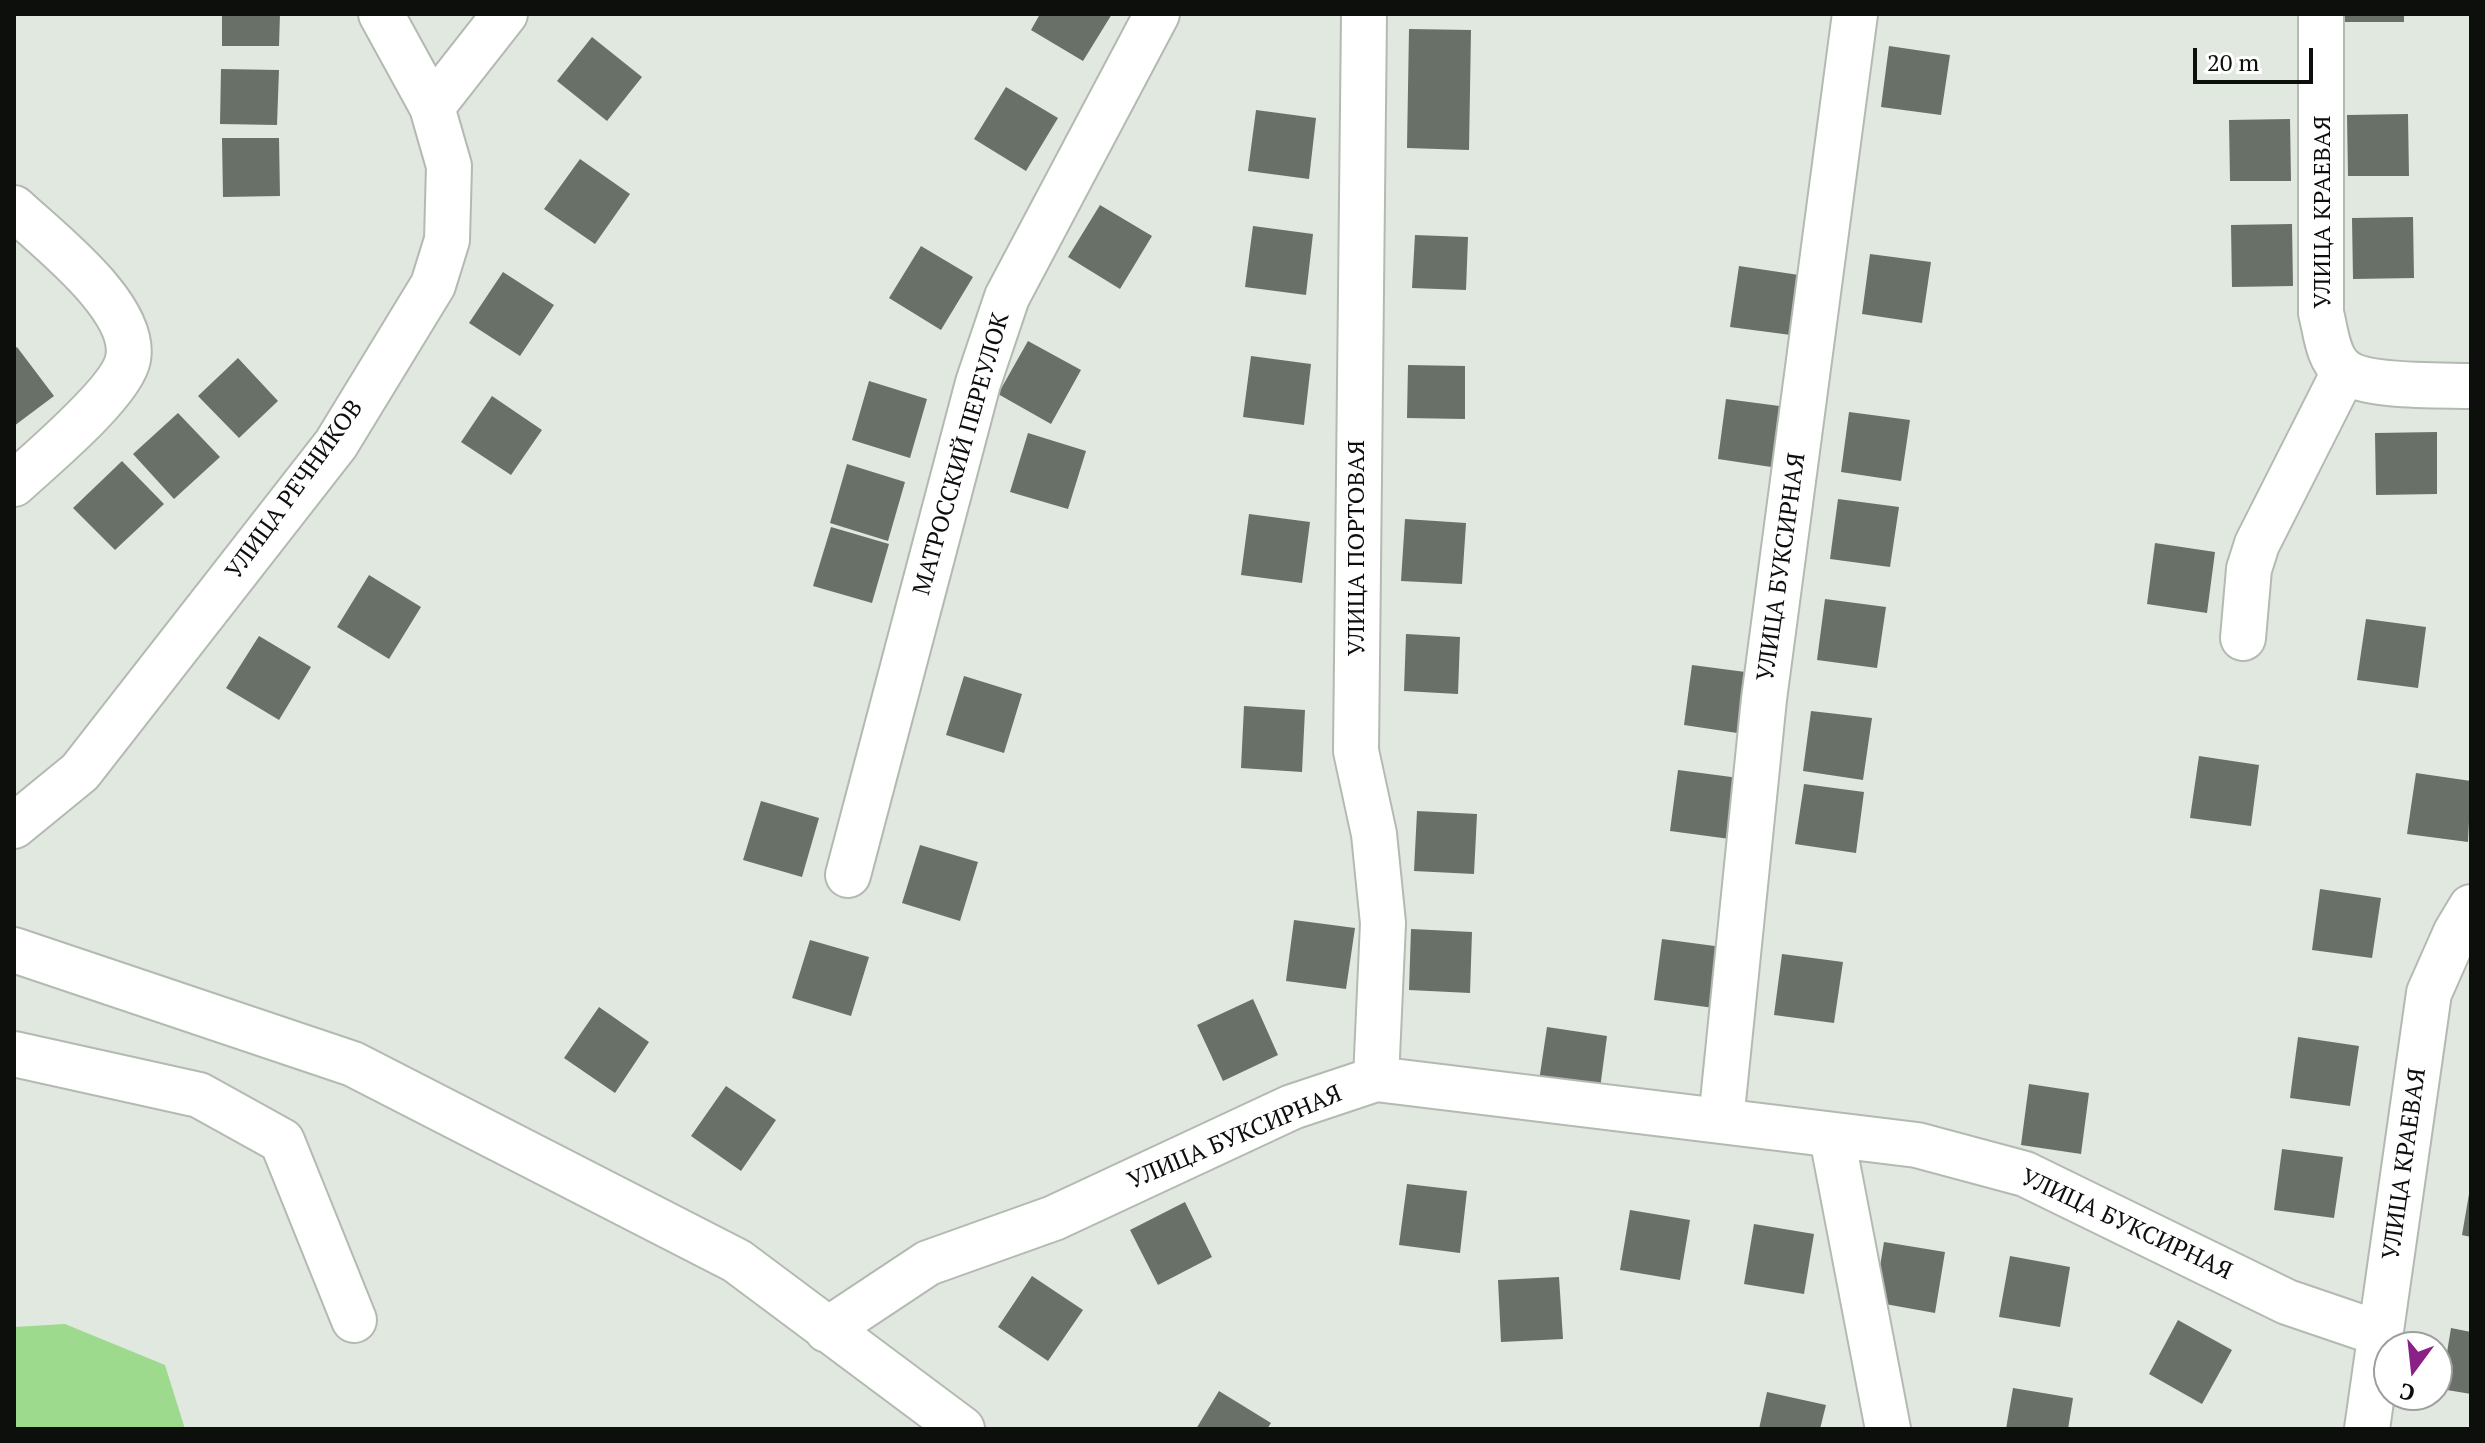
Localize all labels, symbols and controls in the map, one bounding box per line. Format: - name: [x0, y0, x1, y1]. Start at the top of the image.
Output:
- scale bar: [2197, 32, 2317, 82]
- text: 20 m: [2207, 46, 2259, 78]
- street label: УЛИЦА КРАЕВАЯ: [2309, 115, 2337, 309]
- street label: МАТРОССКИЙ ПЕРЕУЛОК: [908, 310, 1016, 598]
- street label: УЛИЦА РЕЧНИКОВ: [220, 395, 370, 585]
- street label: УЛИЦА ПОРТОВАЯ: [1343, 440, 1371, 656]
- street label: УЛИЦА БУКСИРНАЯ: [1752, 451, 1812, 683]
- street label: УЛИЦА КРАЕВАЯ: [2377, 1066, 2433, 1262]
- street label: УЛИЦА БУКСИРНАЯ: [1124, 1080, 1346, 1196]
- street label: УЛИЦА БУКСИРНАЯ: [2016, 1163, 2236, 1287]
- north arrow: [2373, 1331, 2453, 1411]
- text: С: [2396, 1377, 2418, 1409]

